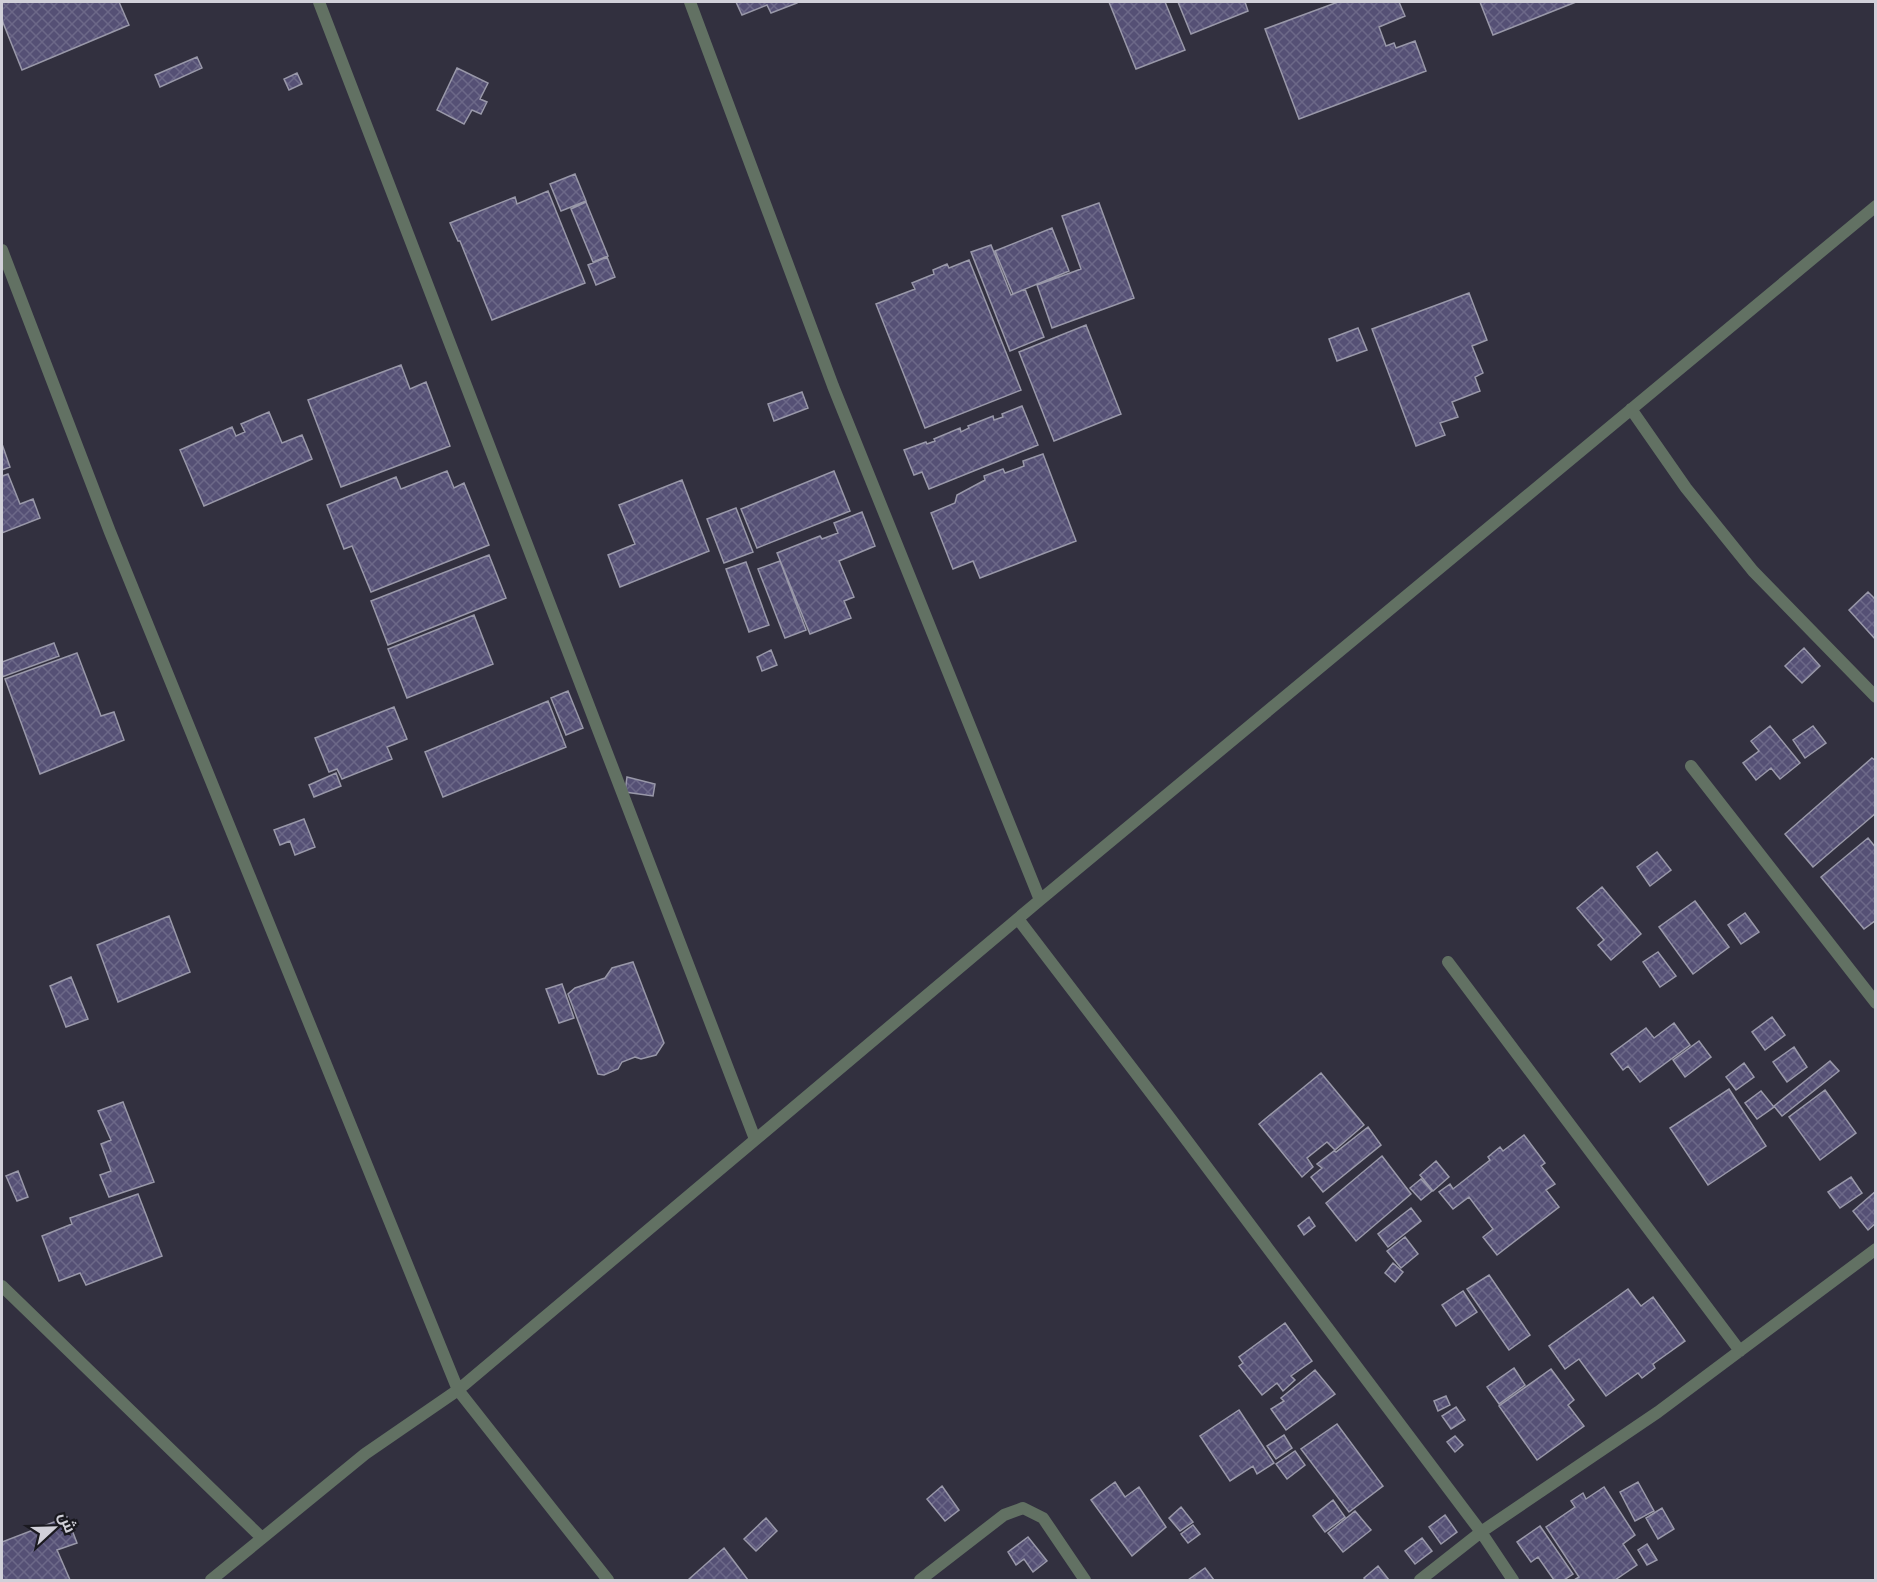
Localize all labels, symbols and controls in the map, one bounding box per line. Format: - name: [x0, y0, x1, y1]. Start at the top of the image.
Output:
- north arrow: [24, 1498, 84, 1558]
- text: ش: [55, 1509, 80, 1536]

